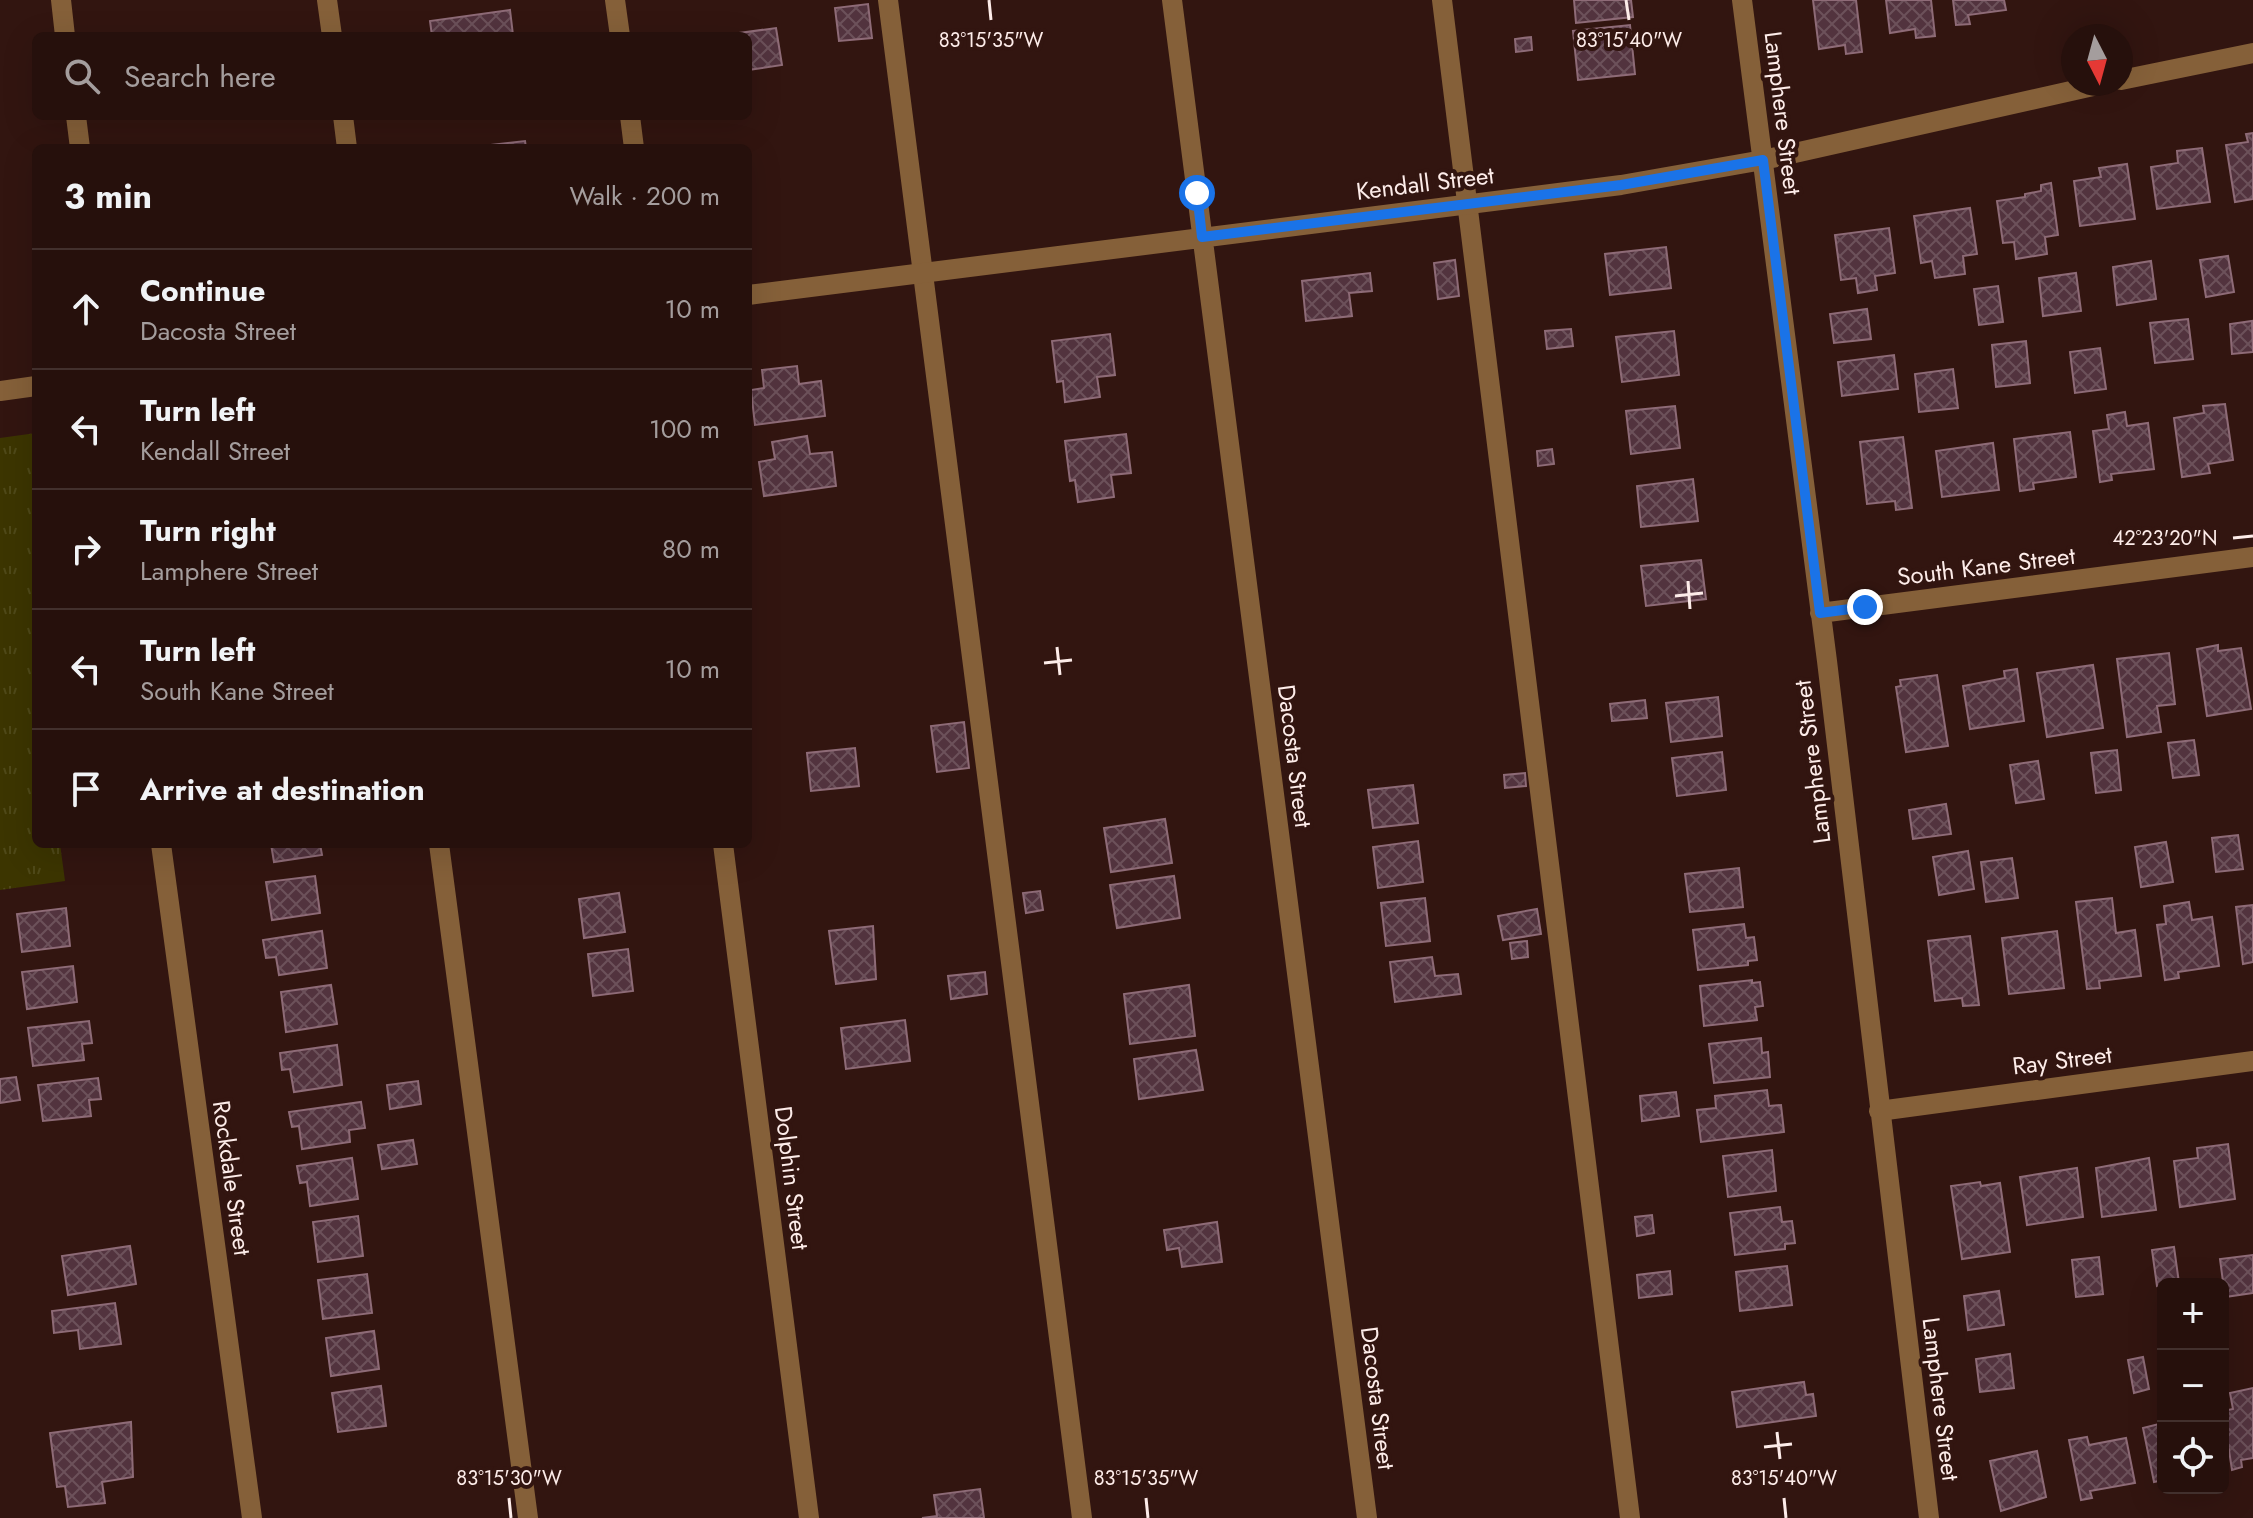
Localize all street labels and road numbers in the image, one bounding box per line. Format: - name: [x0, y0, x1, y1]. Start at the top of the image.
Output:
- street label: Lamphere Street: [1756, 29, 1810, 197]
- street label: Kendall Street: [1354, 157, 1496, 209]
- street label: South Kane Street: [1895, 538, 2077, 594]
- street label: Lamphere Street: [1785, 678, 1839, 846]
- street label: Dacosta Street: [1269, 682, 1321, 830]
- street label: Ray Street: [2010, 1037, 2114, 1083]
- street label: Rockdale Street: [204, 1098, 260, 1258]
- street label: Dolphin Street: [766, 1104, 818, 1252]
- street label: Lamphere Street: [1914, 1315, 1968, 1483]
- street label: Dacosta Street: [1352, 1324, 1404, 1472]

